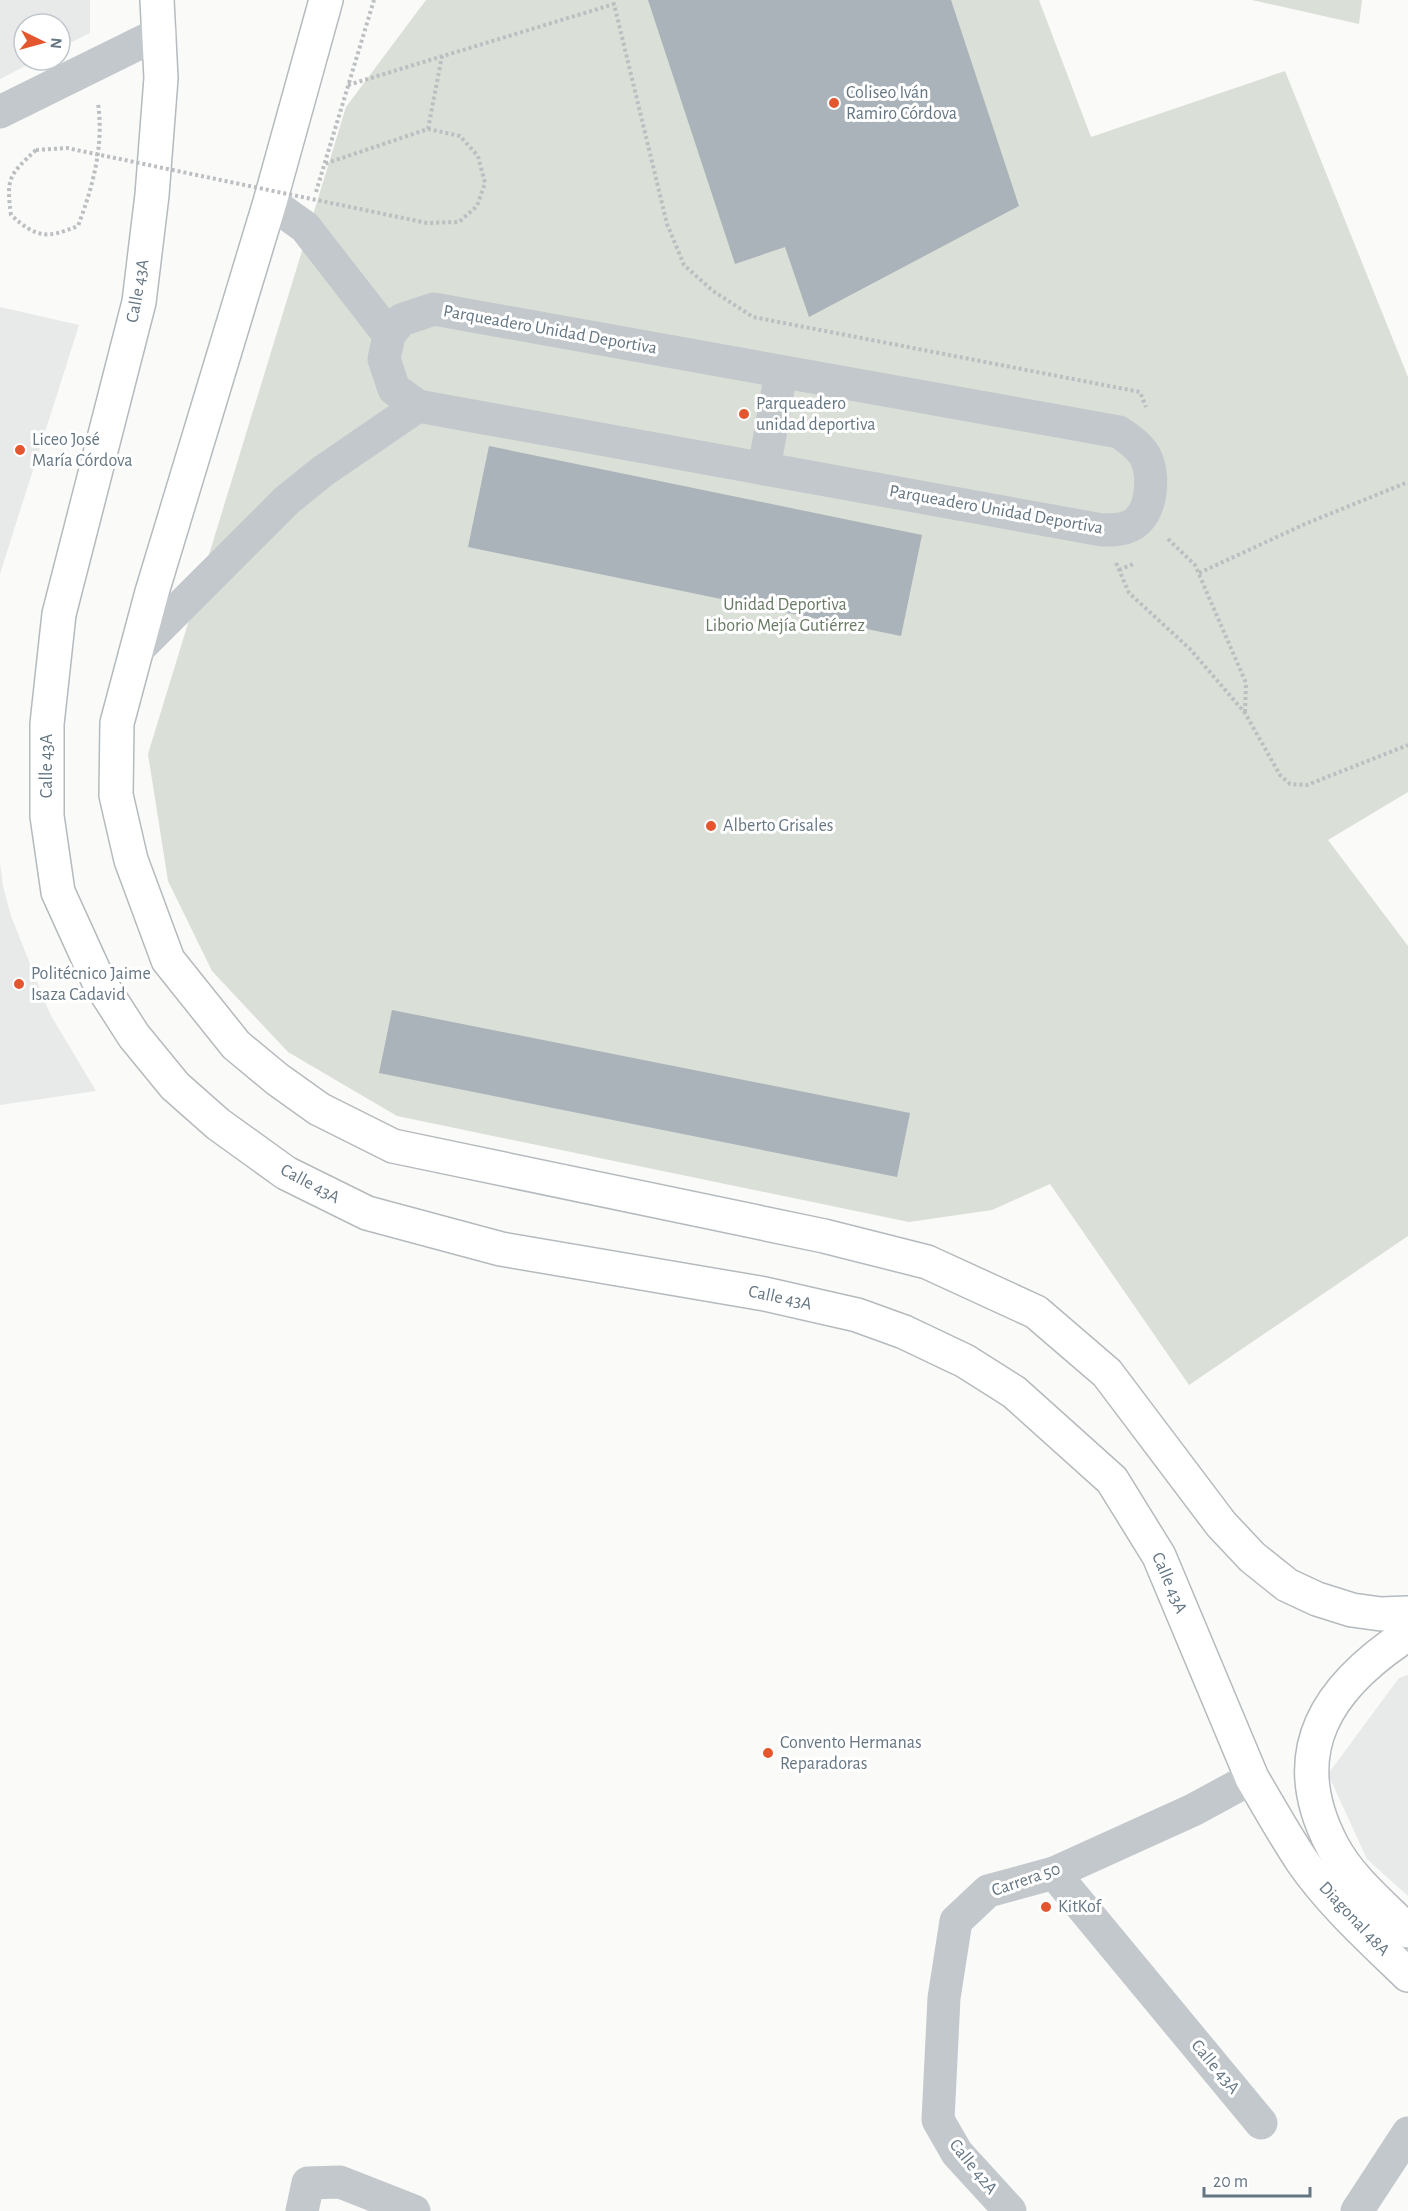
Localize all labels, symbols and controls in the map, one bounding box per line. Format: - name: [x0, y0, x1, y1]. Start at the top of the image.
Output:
- north arrow: [12, 12, 72, 72]
- text: N: [47, 37, 64, 49]
- place label: Coliseo Iván Ramiro Córdova: [846, 84, 957, 123]
- marker: Coliseo Iván Ramiro Córdova: [827, 96, 841, 110]
- street label: Calle 43A: [124, 257, 153, 324]
- street label: Parqueadero Unidad Deportiva: [442, 302, 658, 358]
- place label: Parqueadero unidad deportiva: [756, 395, 876, 434]
- marker: Parqueadero unidad deportiva: [737, 407, 751, 421]
- place label: Liceo José María Córdova: [32, 431, 133, 470]
- marker: Liceo José María Córdova: [13, 443, 27, 457]
- street label: Parqueadero Unidad Deportiva: [888, 482, 1104, 538]
- park label: Unidad Deportiva Liborio Mejía Gutiérrez: [705, 596, 865, 635]
- street label: Calle 43A: [38, 733, 56, 798]
- place label: Alberto Grisales: [723, 817, 834, 835]
- marker: Alberto Grisales: [704, 819, 718, 833]
- place label: Politécnico Jaime Isaza Cadavid: [31, 965, 151, 1004]
- marker: Politécnico Jaime Isaza Cadavid: [12, 977, 26, 991]
- street label: Calle 43A: [277, 1161, 343, 1207]
- street label: Calle 43A: [747, 1283, 814, 1314]
- street label: Calle 43A: [1148, 1550, 1190, 1617]
- place label: Convento Hermanas Reparadoras: [780, 1734, 922, 1773]
- marker: Convento Hermanas Reparadoras: [761, 1746, 775, 1760]
- street label: Carrera 50: [989, 1860, 1063, 1900]
- street label: Diagonal 48A: [1315, 1878, 1393, 1960]
- place label: KitKof: [1058, 1898, 1102, 1916]
- marker: KitKof: [1039, 1900, 1053, 1914]
- street label: Calle 43A: [1187, 2037, 1243, 2098]
- street label: Calle 42A: [946, 2136, 1001, 2198]
- scale bar: [1204, 2160, 1310, 2198]
- text: 20 m: [1213, 2173, 1248, 2191]

